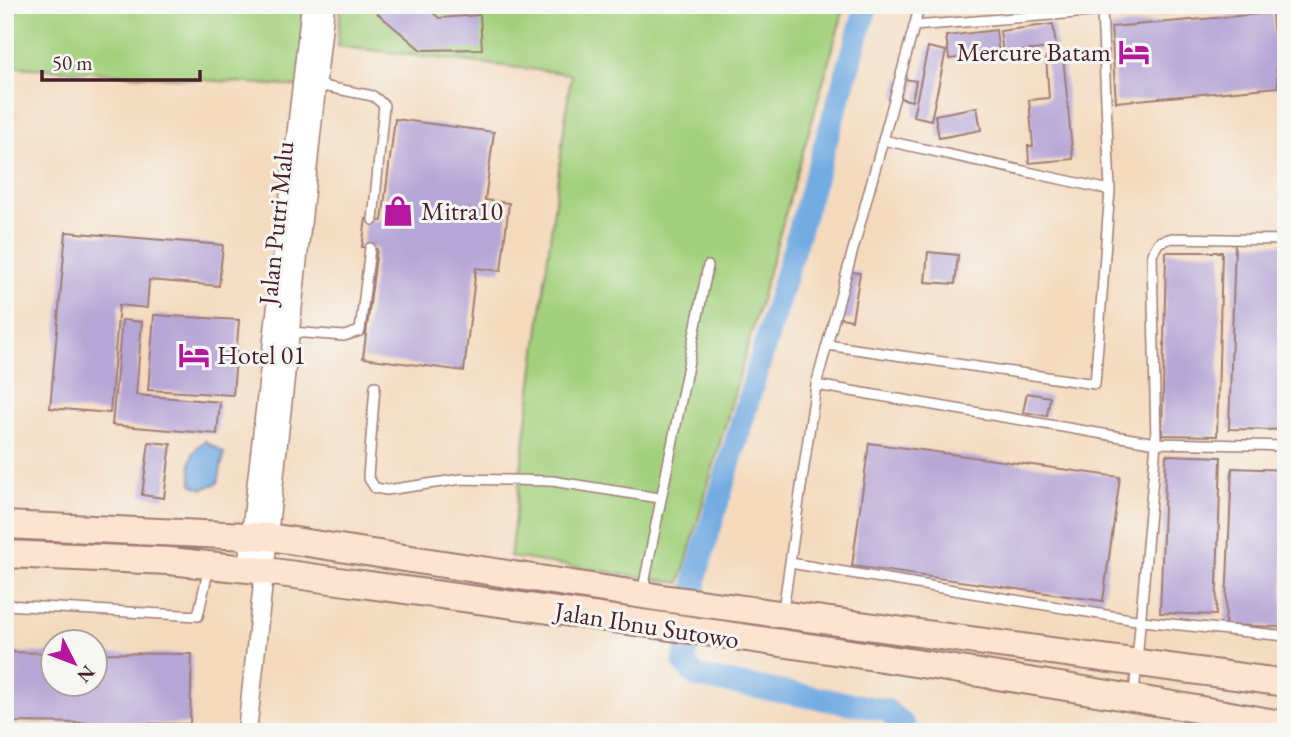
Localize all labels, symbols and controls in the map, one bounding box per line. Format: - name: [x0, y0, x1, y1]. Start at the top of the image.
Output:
- place label: Mercure Batam: [957, 35, 1111, 69]
- hotel icon: Mercure Batam: [1117, 35, 1151, 69]
- scale bar: [42, 38, 200, 82]
- text: 50 m: [52, 49, 93, 76]
- street label: Jalan Putri Malu: [250, 139, 302, 309]
- shop icon: Mitra10: [381, 194, 415, 228]
- place label: Mitra10: [421, 194, 503, 228]
- hotel icon: Hotel 01: [177, 338, 211, 372]
- place label: Hotel 01: [217, 338, 306, 372]
- street label: Jalan Ibnu Sutowo: [550, 593, 742, 656]
- north arrow: [38, 628, 108, 698]
- text: N: [71, 660, 101, 689]

